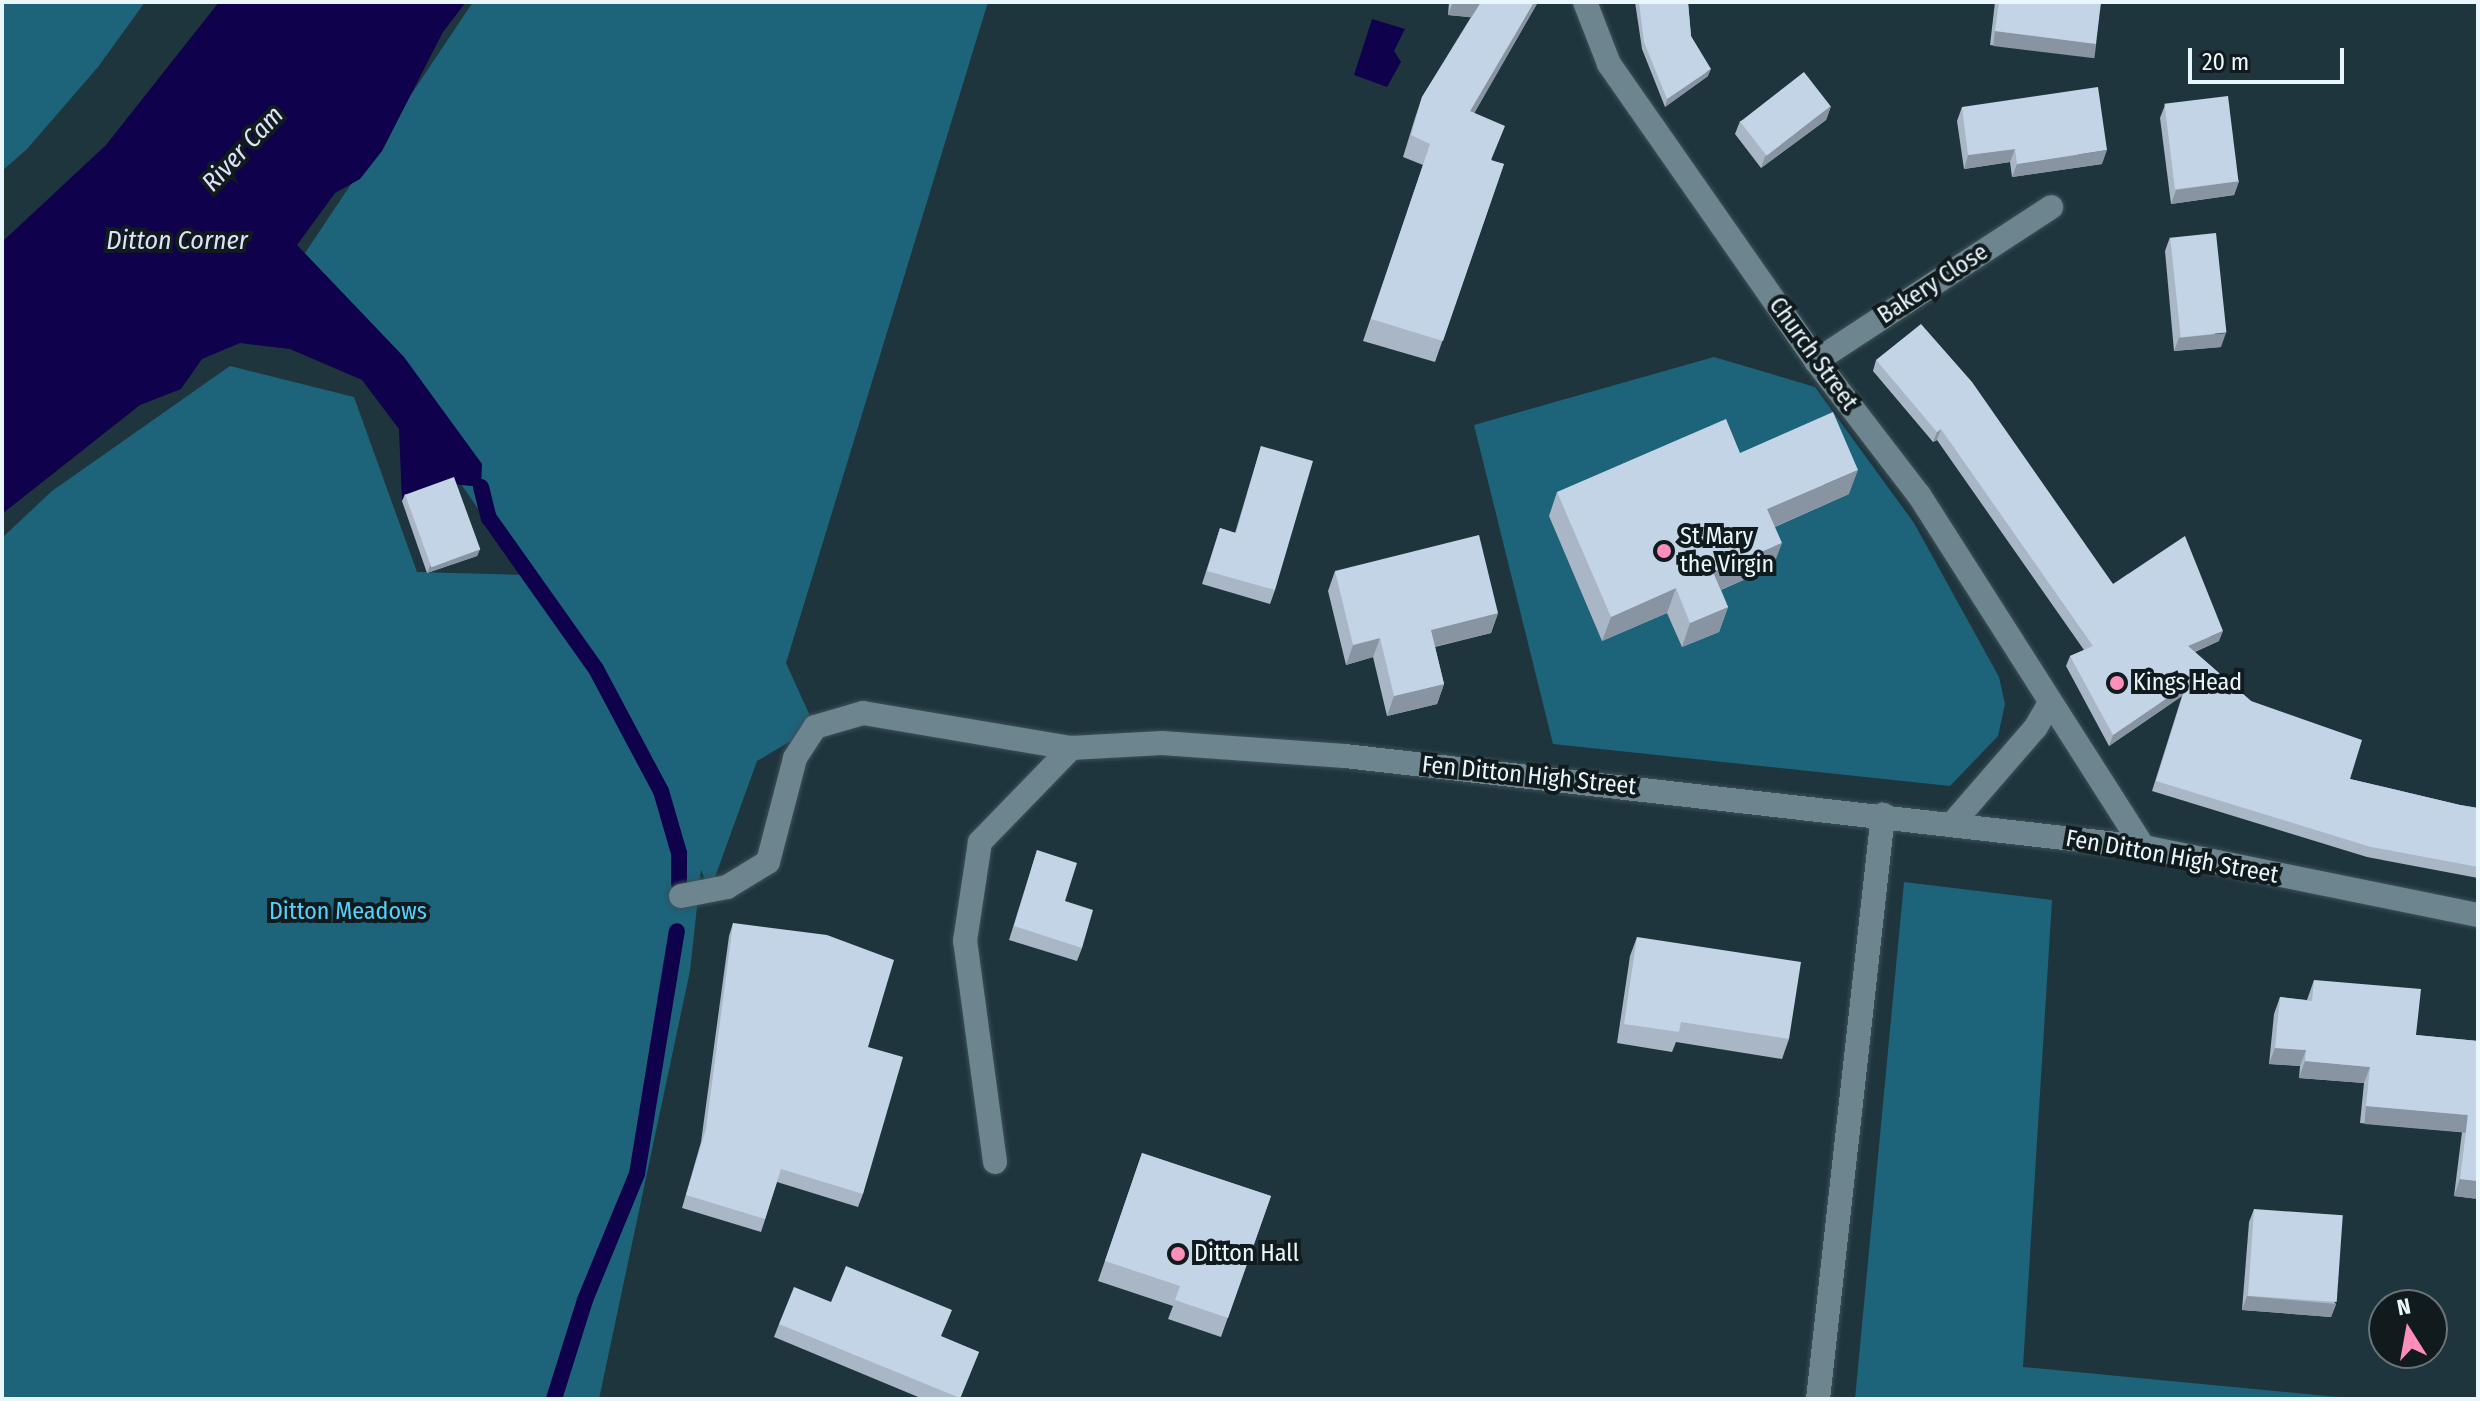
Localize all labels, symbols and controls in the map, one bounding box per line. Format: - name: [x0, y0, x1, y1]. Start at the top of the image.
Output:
- scale bar: [2192, 32, 2348, 82]
- text: 20 m: [2202, 48, 2249, 76]
- water label: River Cam: [196, 100, 290, 198]
- water label: Ditton Corner: [106, 225, 248, 257]
- street label: Bakery Close: [1873, 238, 1993, 330]
- street label: Church Street: [1762, 292, 1864, 416]
- place label: St Mary the Virgin: [1680, 523, 1774, 579]
- marker: St Mary the Virgin: [1655, 542, 1673, 560]
- place label: Kings Head: [2133, 669, 2242, 697]
- marker: Kings Head: [2108, 674, 2126, 692]
- street label: Fen Ditton High Street: [1420, 750, 1638, 802]
- street label: Fen Ditton High Street: [2064, 824, 2280, 890]
- park label: Ditton Meadows: [269, 898, 427, 926]
- place label: Ditton Hall: [1194, 1240, 1299, 1268]
- marker: Ditton Hall: [1169, 1245, 1187, 1263]
- north arrow: [2368, 1289, 2448, 1369]
- text: N: [2395, 1292, 2413, 1321]

